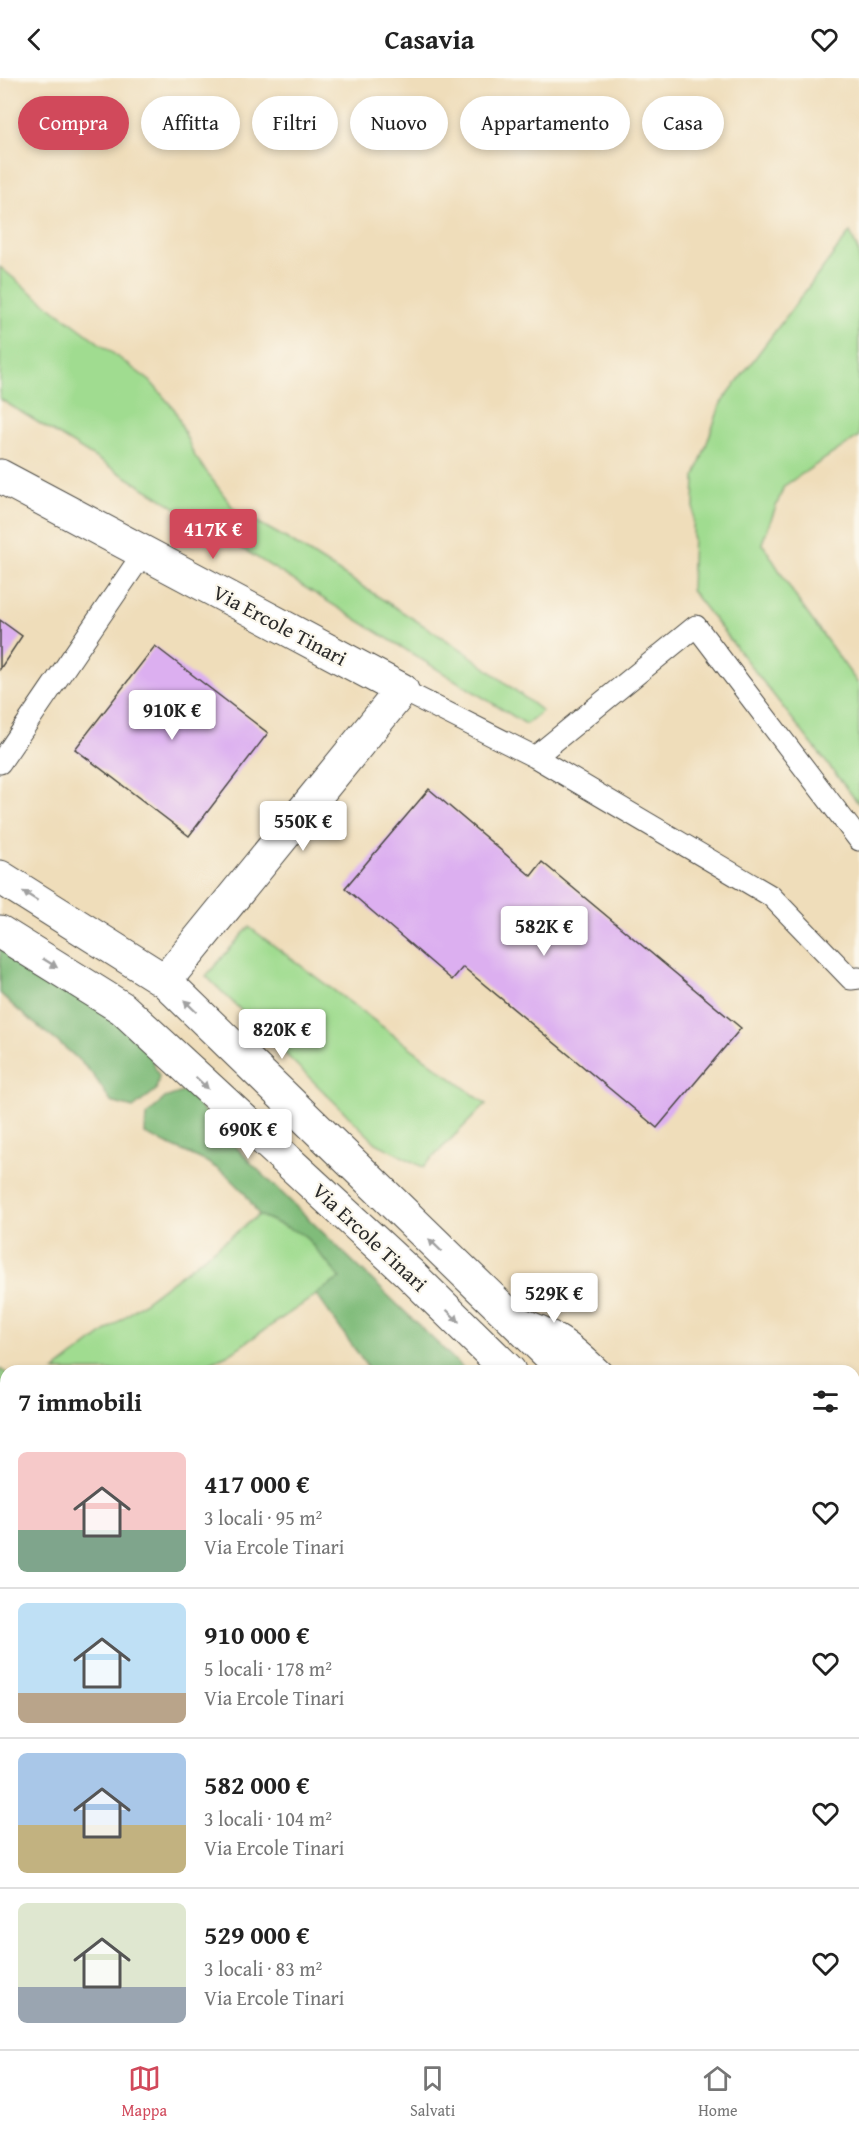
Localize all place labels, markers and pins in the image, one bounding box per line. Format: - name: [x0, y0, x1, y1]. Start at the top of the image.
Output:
- pin: 417K €: [164, 509, 262, 560]
- pin: 910K €: [123, 690, 221, 741]
- pin: 550K €: [254, 801, 352, 852]
- pin: 582K €: [495, 906, 593, 957]
- pin: 820K €: [233, 1009, 331, 1060]
- pin: 690K €: [199, 1109, 297, 1160]
- pin: 529K €: [505, 1273, 603, 1324]

